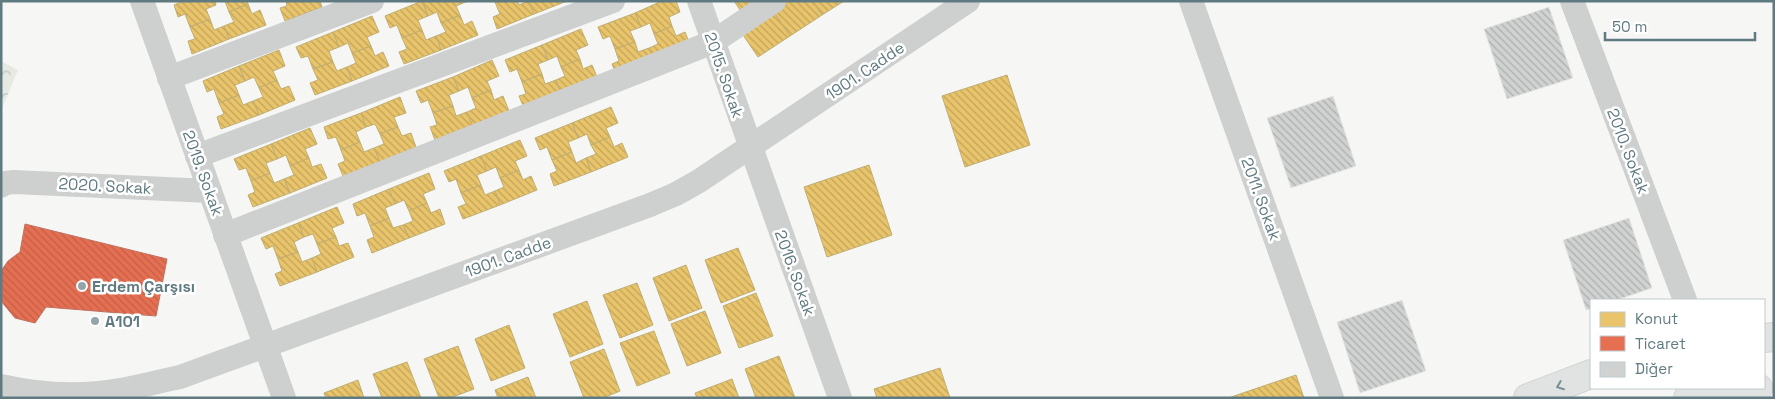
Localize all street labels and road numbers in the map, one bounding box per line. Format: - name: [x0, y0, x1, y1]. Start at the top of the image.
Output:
- street label: 2015. Sokak: [699, 29, 749, 121]
- street label: 1901. Cadde: [822, 37, 908, 105]
- street label: 2010. Sokak: [1602, 105, 1654, 197]
- street label: 2019. Sokak: [178, 127, 228, 219]
- street label: 2011. Sokak: [1236, 155, 1286, 244]
- street label: 2020. Sokak: [58, 173, 152, 199]
- street label: 2016. Sokak: [770, 227, 820, 319]
- street label: 1901. Cadde: [462, 232, 554, 282]

